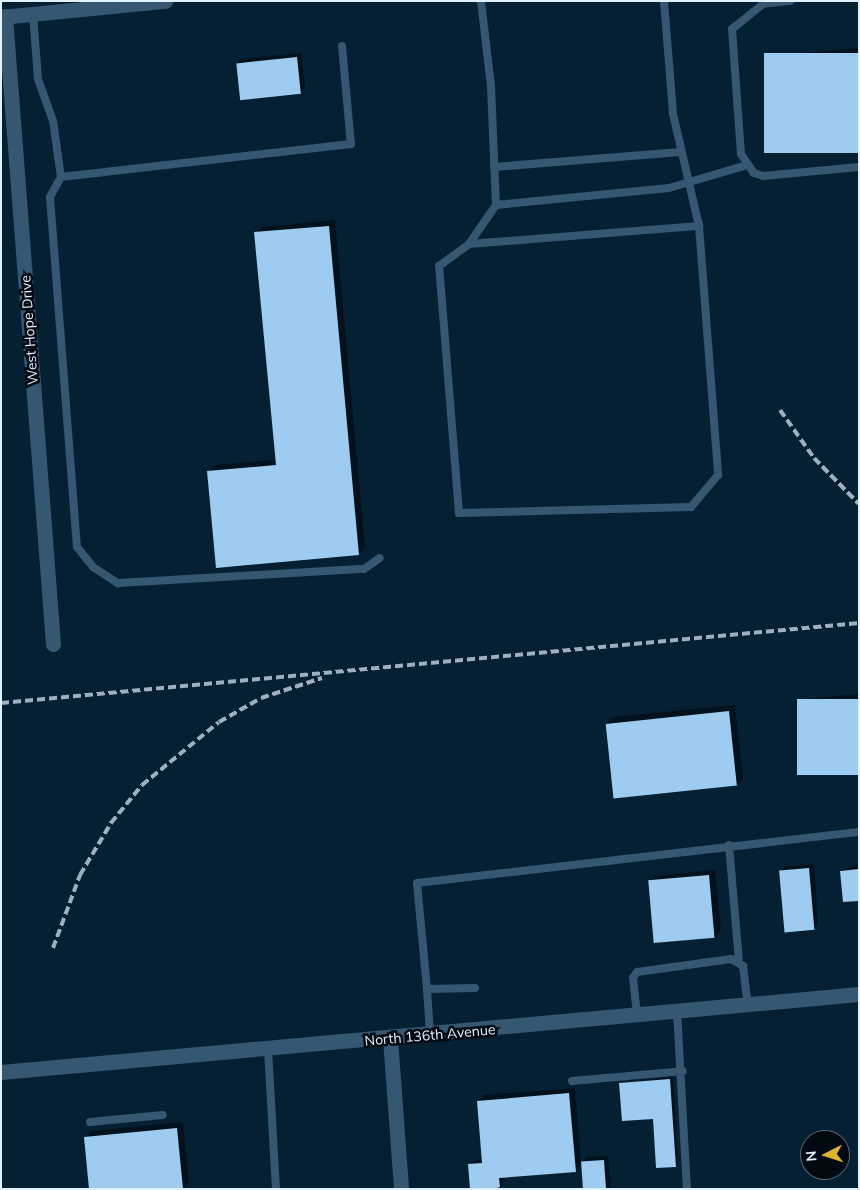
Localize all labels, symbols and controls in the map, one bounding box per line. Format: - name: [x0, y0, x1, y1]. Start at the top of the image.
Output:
- street label: West Hope Drive: [17, 275, 41, 385]
- street label: North 136th Avenue: [364, 1021, 496, 1049]
- north arrow: [800, 1130, 850, 1180]
- text: N: [802, 1150, 820, 1162]

